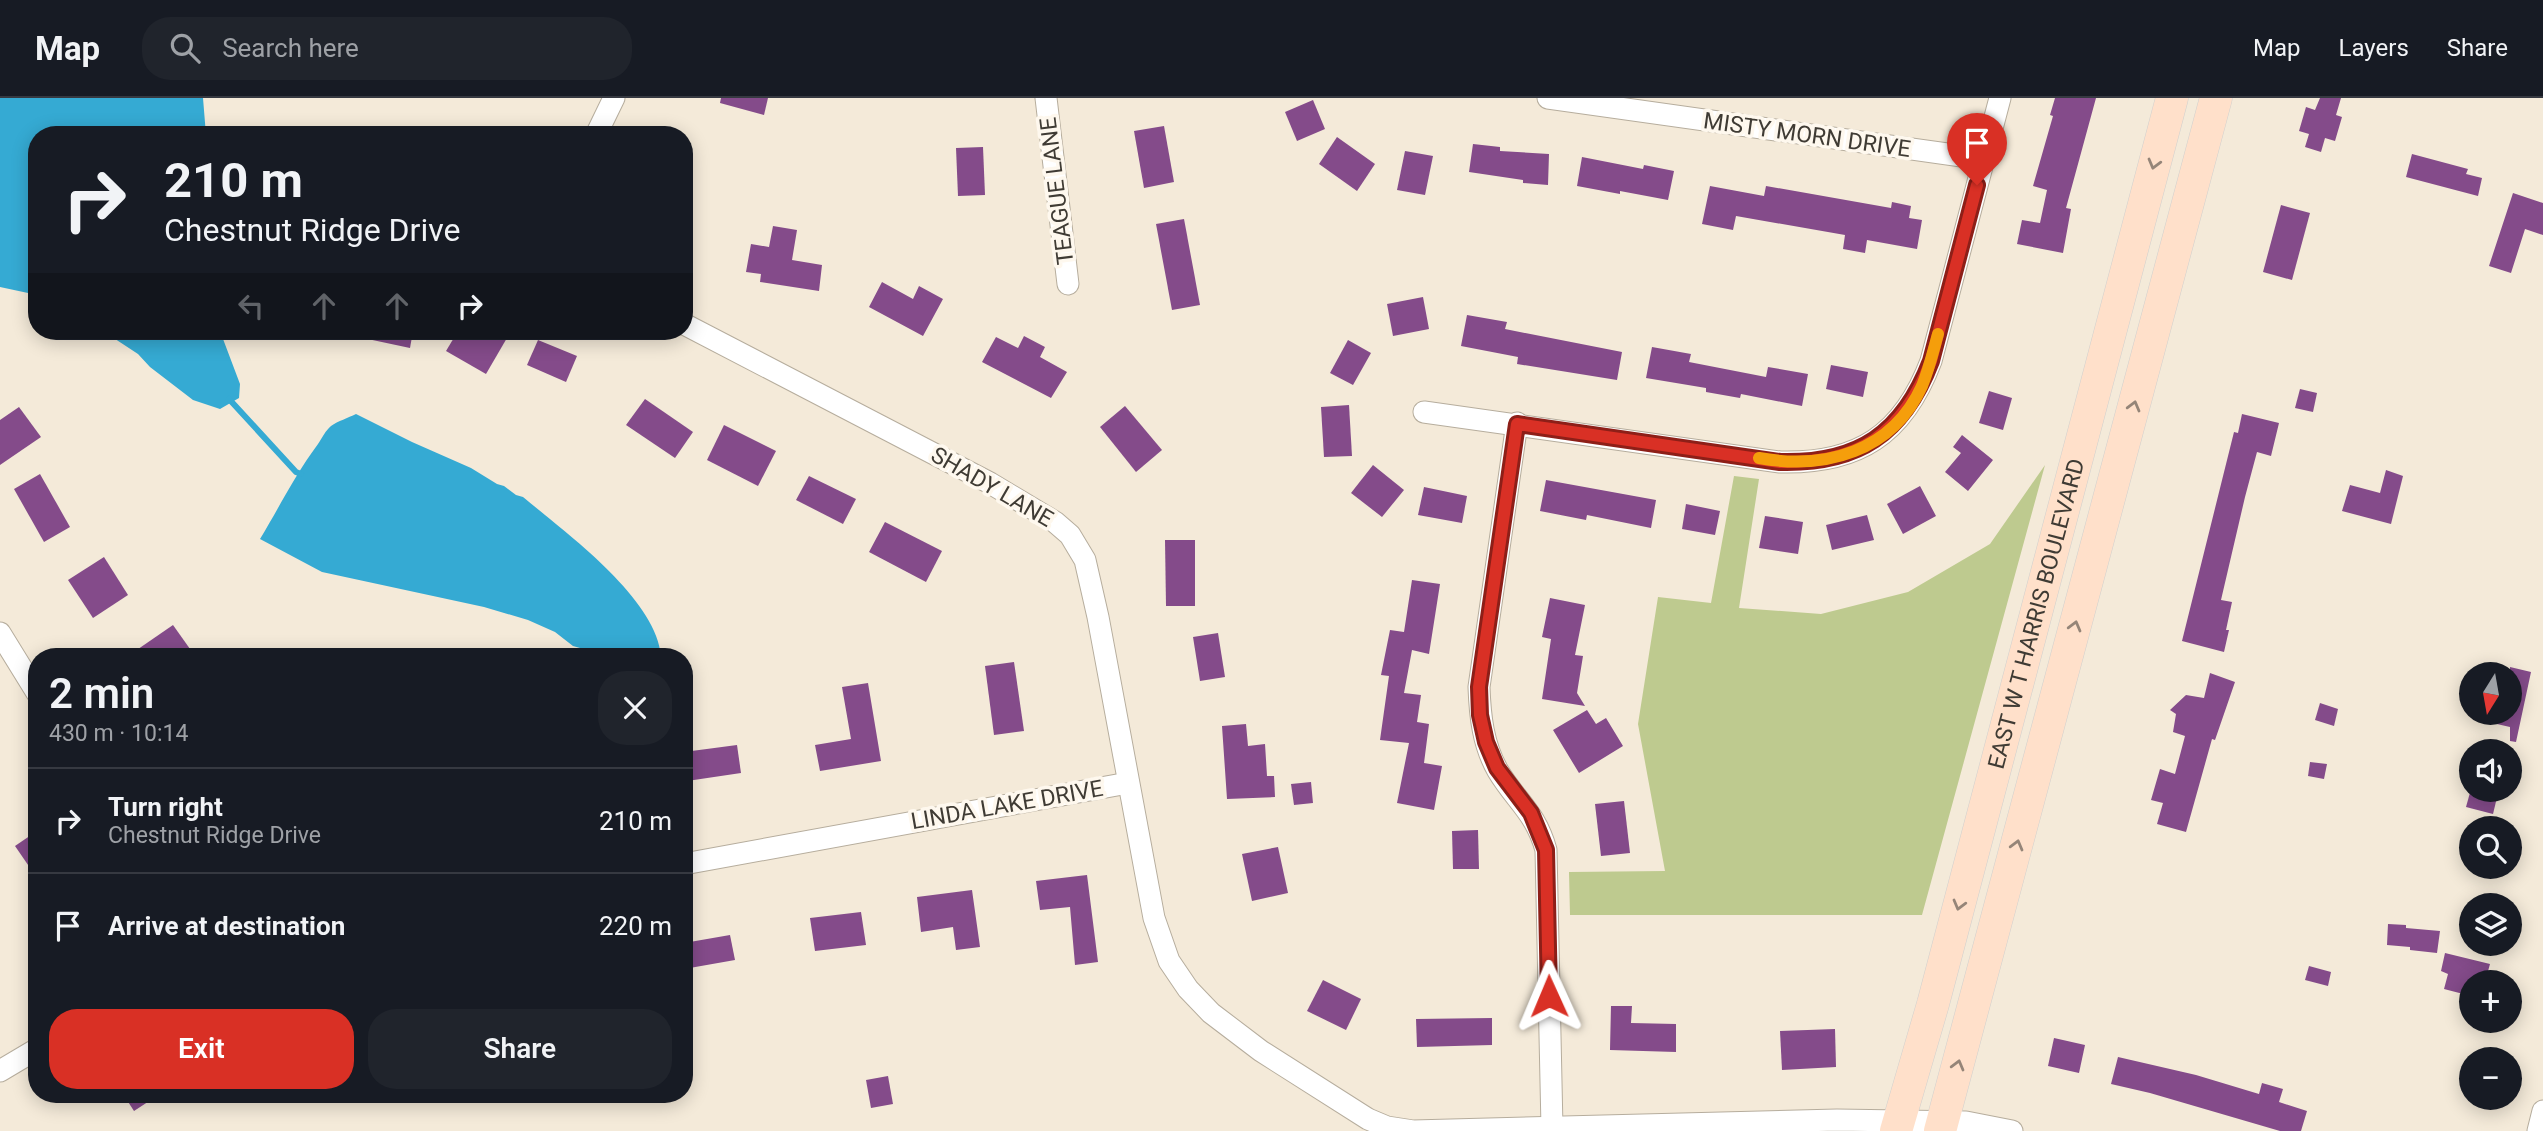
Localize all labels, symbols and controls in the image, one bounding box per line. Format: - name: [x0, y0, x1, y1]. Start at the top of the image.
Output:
- search box: [142, 17, 632, 80]
- text: Map: [35, 29, 100, 68]
- icon: search: [166, 29, 204, 67]
- text: Search here: [222, 33, 359, 63]
- text: Map: [2253, 34, 2301, 62]
- text: Layers: [2339, 34, 2409, 62]
- text: Share: [2447, 34, 2508, 62]
- street label: MISTY MORN DRIVE: [1702, 107, 1912, 163]
- pin: [1947, 113, 2007, 185]
- street label: TEAGUE LANE: [1035, 116, 1079, 266]
- icon: arrive: [1958, 124, 1996, 162]
- text: 210 m: [164, 152, 303, 209]
- icon: right: [49, 154, 140, 245]
- one-way arrow: [2148, 158, 2163, 170]
- text: Chestnut Ridge Drive: [164, 211, 460, 249]
- icon: left: [232, 287, 270, 325]
- icon: ahead: [305, 287, 343, 325]
- icon: ahead: [378, 287, 416, 325]
- icon: right: [451, 287, 489, 325]
- one-way arrow: [2126, 400, 2140, 412]
- street label: SHADY LANE: [926, 441, 1058, 533]
- street label: EAST W T HARRIS BOULEVARD: [1982, 456, 2090, 772]
- one-way arrow: [2067, 620, 2082, 632]
- north arrow: [2459, 662, 2522, 724]
- map controls: [2459, 662, 2522, 1110]
- text: 2 min: [49, 669, 154, 718]
- button: close: [598, 671, 672, 745]
- text: 430 m · 10:14: [49, 720, 188, 747]
- button: sound: [2459, 739, 2522, 802]
- street label: LINDA LAKE DRIVE: [909, 775, 1105, 835]
- text: Turn right: [108, 792, 223, 822]
- icon: right: [49, 802, 87, 840]
- text: 210 m: [599, 806, 672, 836]
- button: search: [2459, 816, 2522, 879]
- text: Chestnut Ridge Drive: [108, 822, 321, 849]
- one-way arrow: [2008, 840, 2023, 852]
- button: layers: [2459, 893, 2522, 956]
- one-way arrow: [1952, 899, 1967, 911]
- icon: arrive: [49, 907, 87, 945]
- text: Arrive at destination: [108, 911, 345, 941]
- text: 220 m: [599, 911, 672, 941]
- position arrow: [1512, 959, 1586, 1033]
- button: +: [2459, 970, 2522, 1033]
- button: Exit: [49, 1009, 354, 1089]
- button: Share: [368, 1009, 672, 1089]
- button: −: [2459, 1047, 2522, 1110]
- one-way arrow: [1949, 1059, 1964, 1071]

